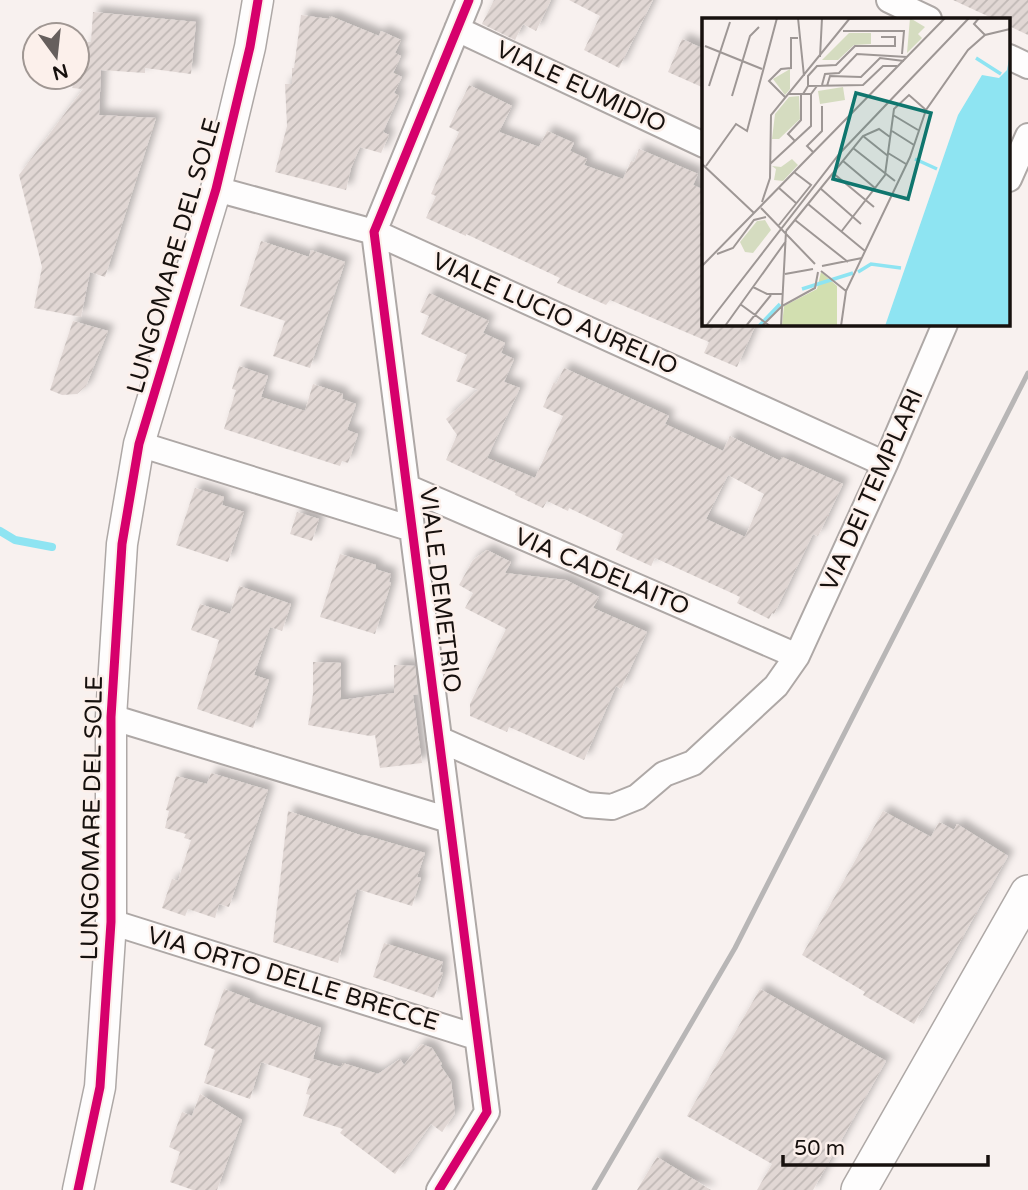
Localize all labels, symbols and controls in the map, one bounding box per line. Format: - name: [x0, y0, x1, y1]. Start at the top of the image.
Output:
- inset map: [702, 18, 1010, 326]
- north arrow: [21, 21, 91, 91]
- street label: VIALE EUMIDIO: [491, 35, 671, 139]
- text: N: [50, 59, 70, 84]
- street label: LUNGOMARE DEL SOLE: [121, 115, 227, 397]
- street label: VIALE LUCIO AURELIO: [428, 247, 682, 381]
- street label: VIA DEI TEMPLARI: [814, 384, 930, 596]
- street label: VIALE DEMETRIO: [413, 486, 467, 694]
- street label: VIA CADELAITO: [510, 522, 694, 622]
- street label: LUNGOMARE DEL SOLE: [75, 675, 109, 961]
- street label: VIA ORTO DELLE BRECCE: [144, 921, 442, 1037]
- scale bar: [783, 1124, 988, 1168]
- text: 50 m: [794, 1136, 845, 1161]

